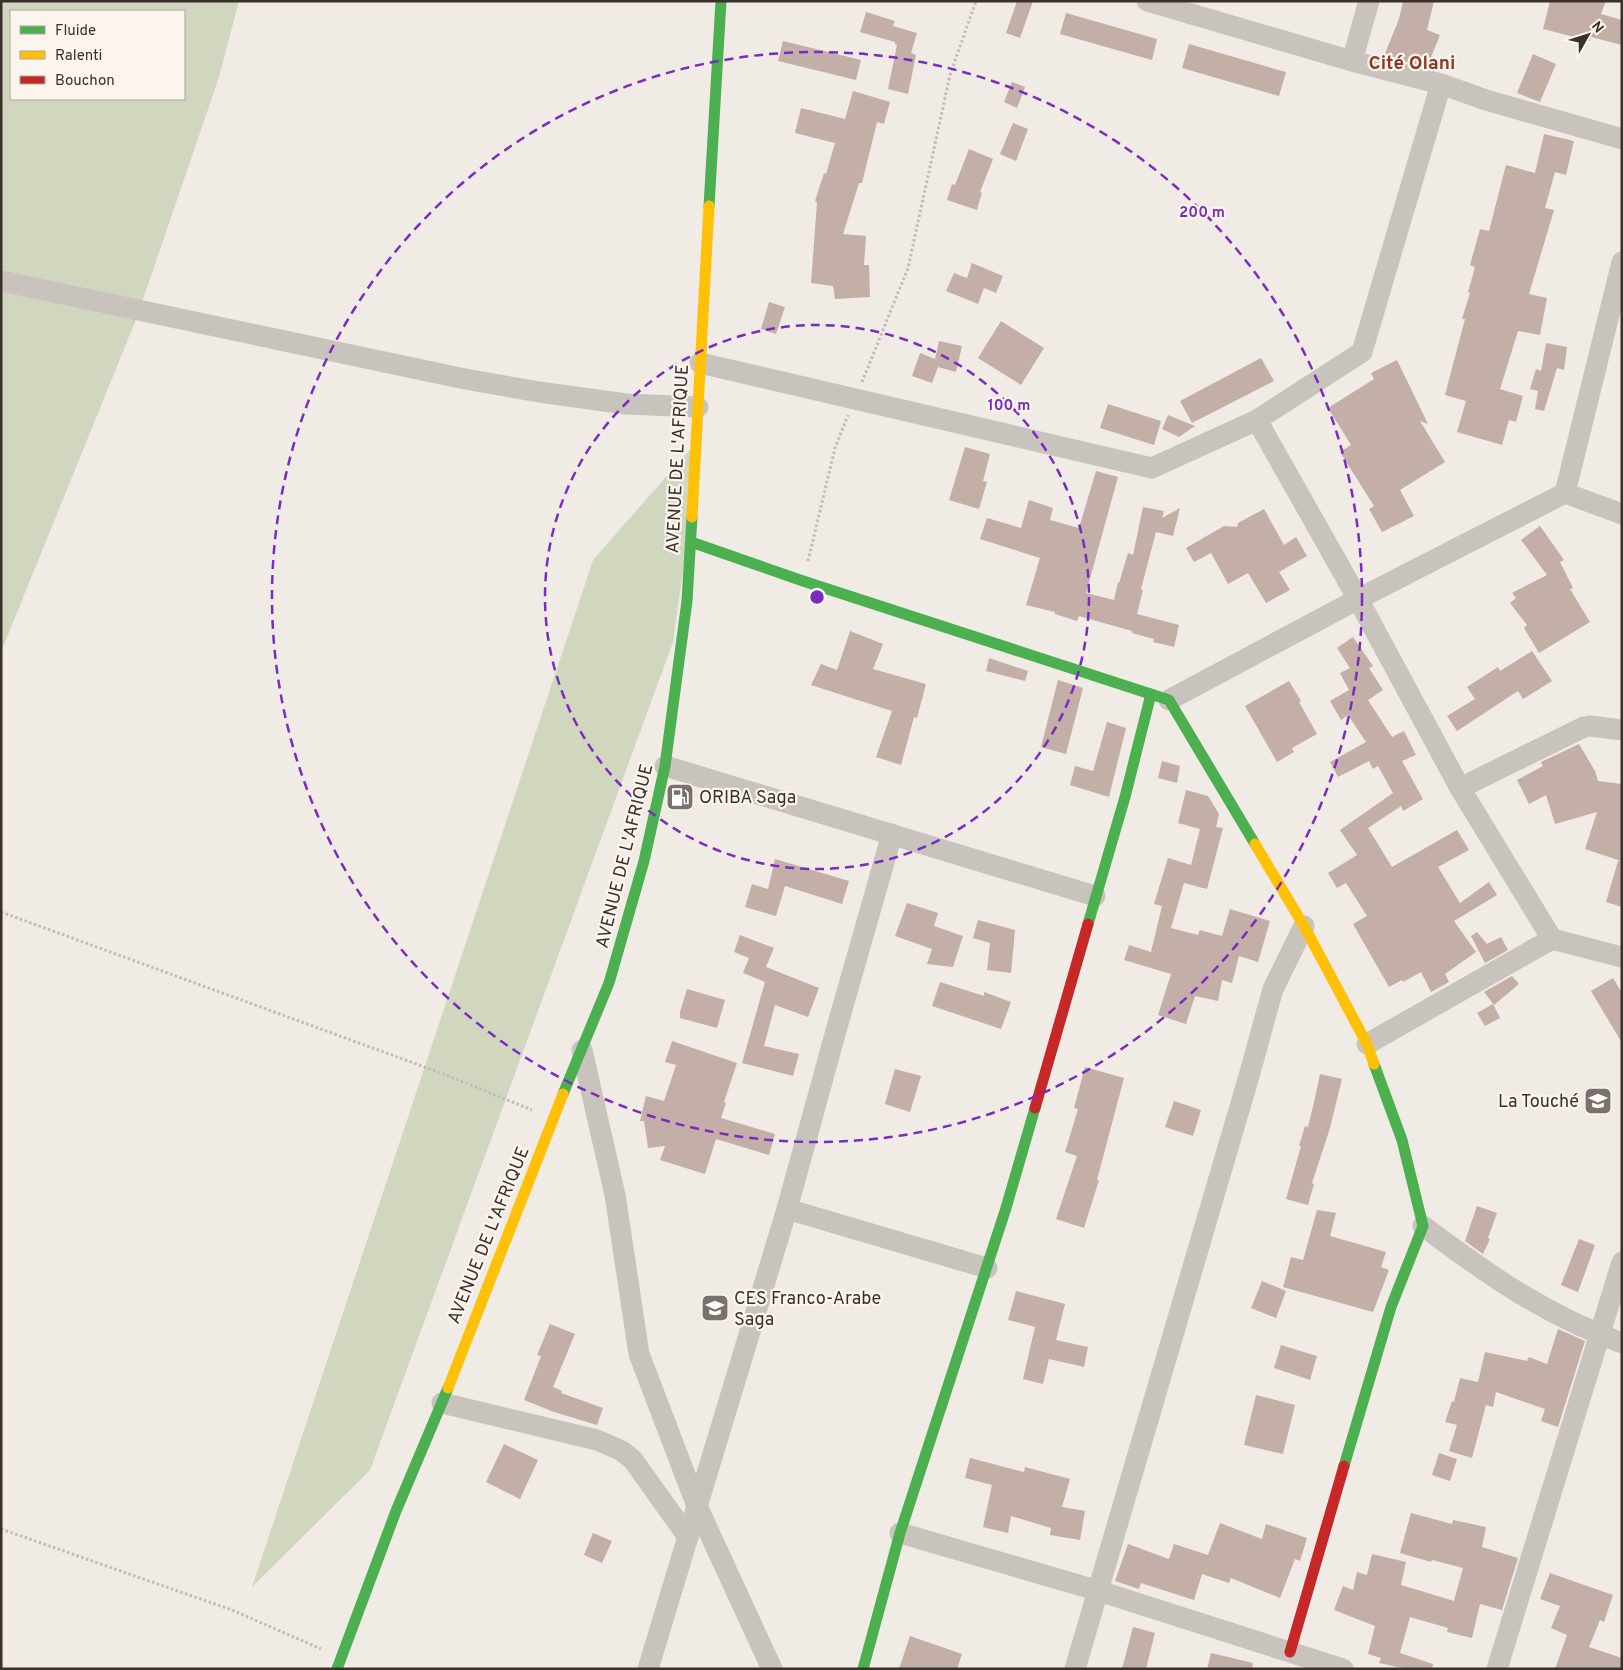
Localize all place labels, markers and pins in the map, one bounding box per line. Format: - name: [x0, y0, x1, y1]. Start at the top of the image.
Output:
- centre of rings: [808, 588, 826, 606]
- fuel station icon: ORIBA Saga: [665, 782, 695, 812]
- place label: ORIBA Saga: [699, 787, 796, 810]
- school or university icon: La Touché: [1583, 1086, 1613, 1116]
- place label: La Touché: [1498, 1091, 1579, 1114]
- place label: CES Franco-Arabe Saga: [734, 1288, 881, 1332]
- school or university icon: CES Franco-Arabe Saga: [700, 1293, 730, 1323]

